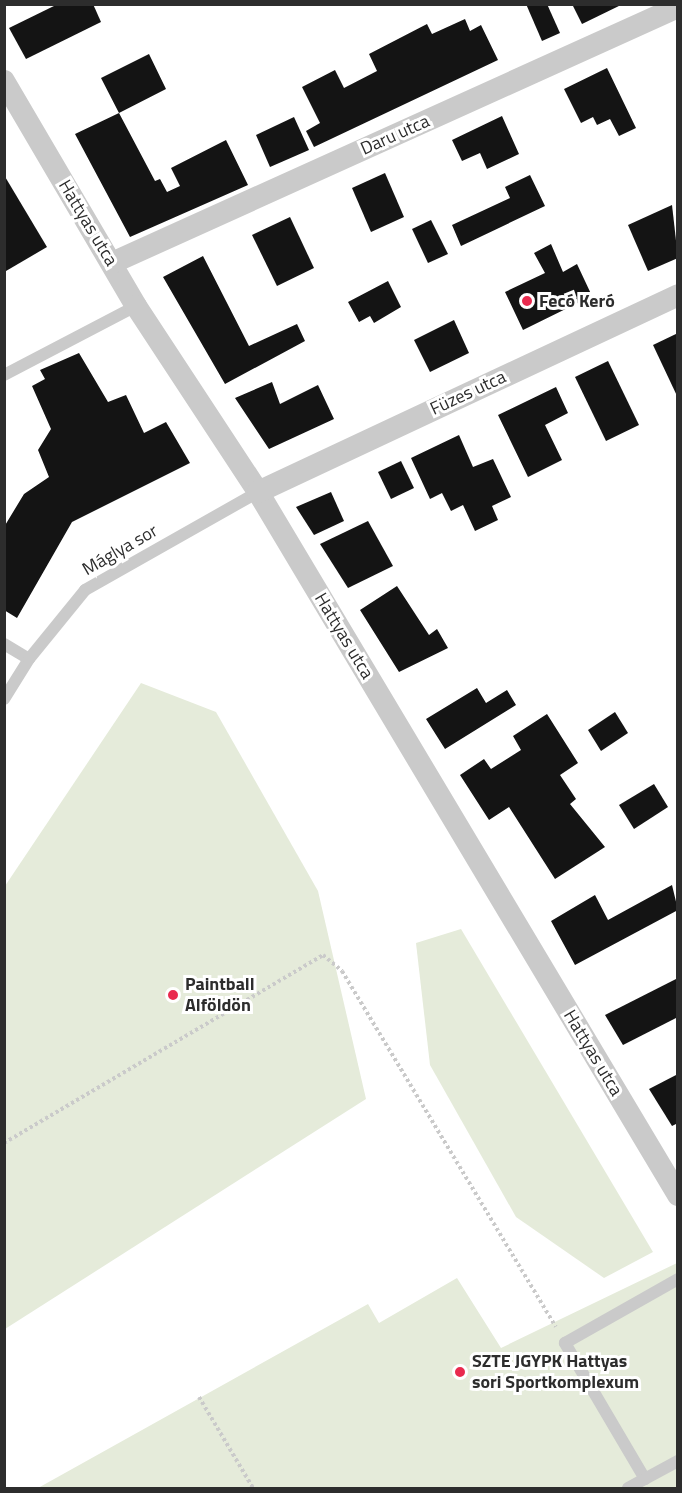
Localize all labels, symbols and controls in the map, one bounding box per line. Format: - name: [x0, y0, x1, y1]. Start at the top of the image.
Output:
- street label: Daru utca: [357, 110, 433, 160]
- street label: Hattyas utca: [54, 176, 122, 270]
- place label: Fecó Keró: [539, 290, 615, 312]
- marker: Fecó Keró: [520, 294, 534, 308]
- street label: Füzes utca: [427, 366, 509, 420]
- street label: Máglya sor: [79, 520, 161, 580]
- street label: Hattyas utca: [310, 589, 378, 683]
- place label: Paintball Alföldön: [185, 974, 255, 1016]
- marker: Paintball Alföldön: [166, 988, 180, 1002]
- street label: Hattyas utca: [559, 1006, 627, 1100]
- place label: SZTE JGYPK Hattyas sori Sportkomplexum: [472, 1351, 639, 1394]
- marker: SZTE JGYPK Hattyas sori Sportkomplexum: [453, 1365, 467, 1379]

